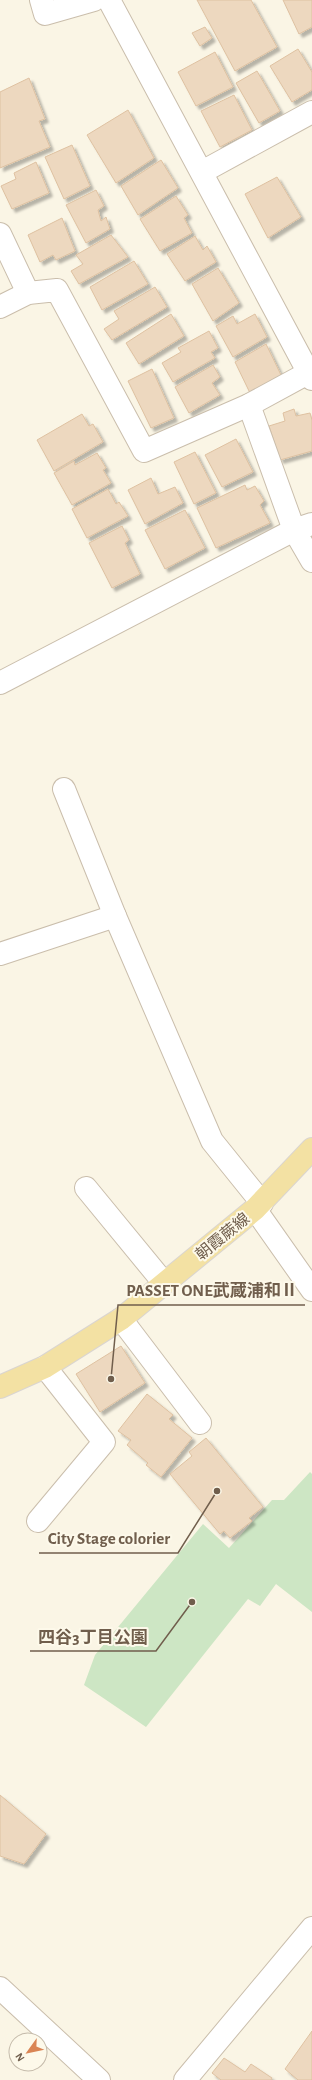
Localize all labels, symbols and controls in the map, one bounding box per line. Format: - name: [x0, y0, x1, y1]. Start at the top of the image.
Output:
- street label: 朝霞蕨線: [192, 1210, 253, 1263]
- callout: PASSET ONE武蔵浦和Ⅱ: [118, 1276, 305, 1305]
- text: PASSET ONE武蔵浦和Ⅱ: [126, 1281, 298, 1299]
- callout: City Stage colorier: [39, 1524, 178, 1553]
- text: City Stage colorier: [48, 1530, 170, 1548]
- callout: 四谷3丁目公園: [30, 1622, 156, 1651]
- text: 四谷3丁目公園: [38, 1628, 148, 1646]
- north arrow: [8, 2032, 48, 2072]
- text: N: [13, 2051, 27, 2063]

